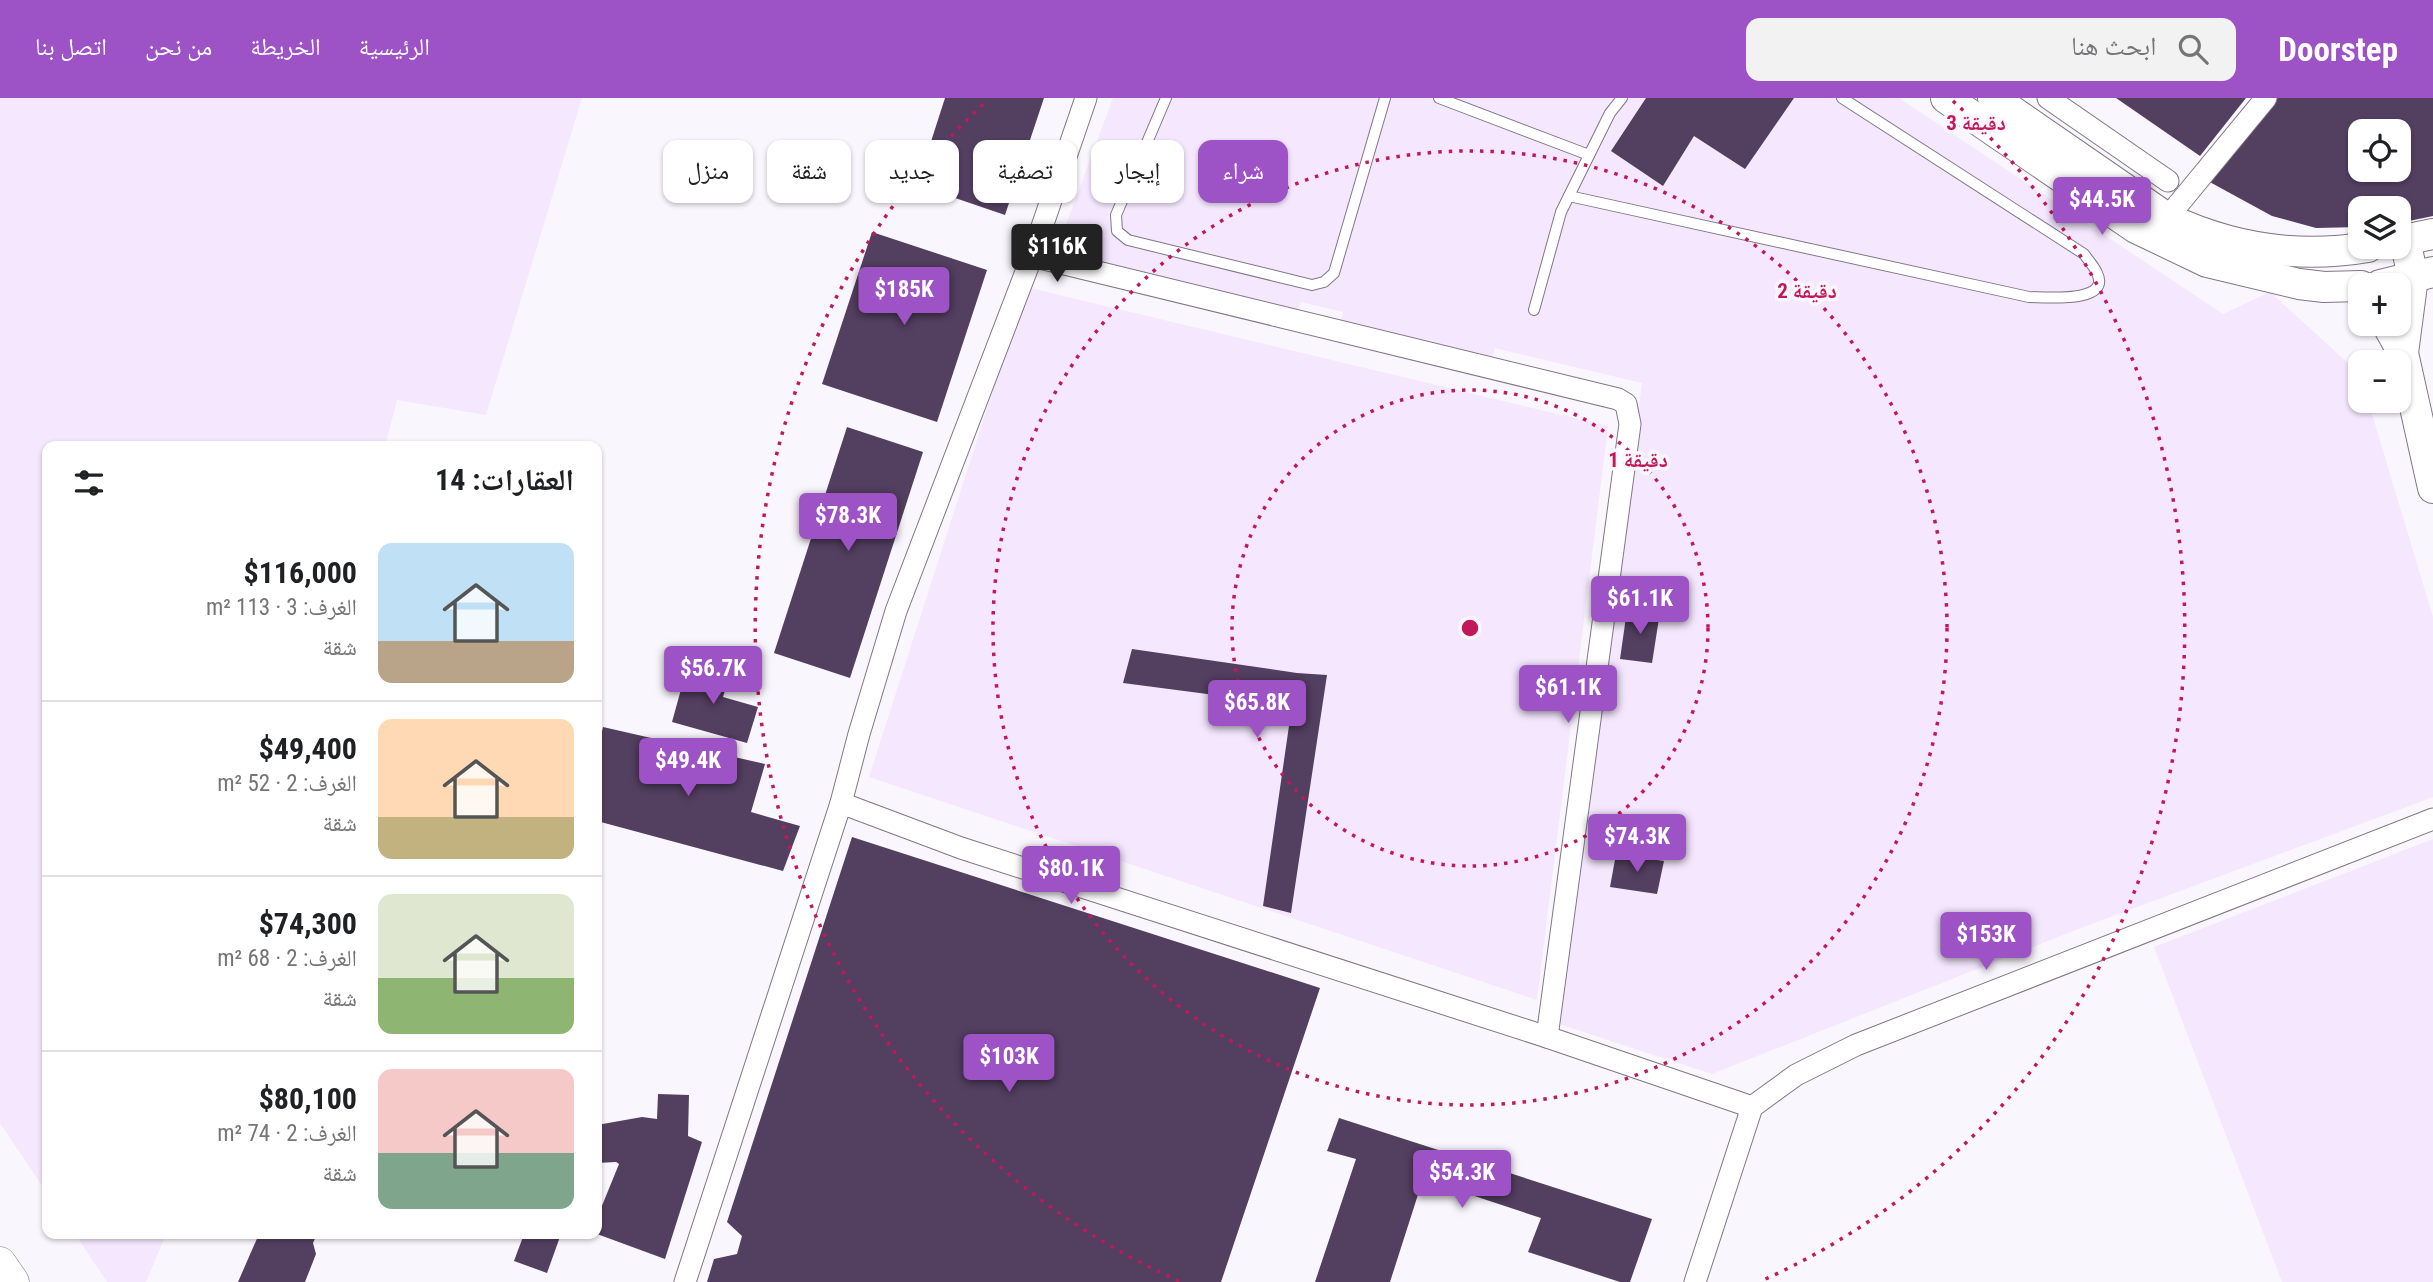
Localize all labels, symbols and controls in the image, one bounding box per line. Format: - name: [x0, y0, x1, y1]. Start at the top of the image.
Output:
- search box: [1746, 18, 2236, 81]
- icon: search: [2174, 30, 2212, 68]
- text: Doorstep: [2278, 30, 2398, 69]
- text: ابحث هنا: [2071, 31, 2156, 61]
- text: اتصل بنا: [35, 33, 107, 61]
- text: من نحن: [145, 33, 212, 61]
- text: الخريطة: [250, 33, 321, 61]
- text: الرئيسية: [359, 33, 430, 61]
- text: 3 دقيقة: [1946, 111, 2006, 135]
- map controls: [2348, 119, 2411, 413]
- button: locate: [2348, 119, 2411, 182]
- chip: منزل: [663, 140, 753, 203]
- chip: شقة: [767, 140, 851, 203]
- chip: جديد: [865, 140, 959, 203]
- chip: تصفية: [973, 140, 1077, 203]
- chip: إيجار: [1091, 140, 1184, 203]
- chip: شراء: [1198, 140, 1288, 203]
- pin: $44.5K: [2045, 178, 2159, 237]
- text: $44.5K: [2069, 186, 2135, 213]
- button: layers: [2348, 196, 2411, 259]
- pin: $116K: [1008, 225, 1106, 284]
- text: $116K: [1027, 233, 1087, 260]
- pin: $185K: [855, 268, 953, 327]
- button: +: [2348, 273, 2411, 336]
- text: $185K: [874, 276, 934, 303]
- text: 2 دقيقة: [1777, 279, 1837, 303]
- button: −: [2348, 350, 2411, 413]
- text: 1 دقيقة: [1608, 448, 1668, 472]
- text: العقارات: 14: [435, 462, 574, 497]
- icon: filters: [70, 464, 108, 502]
- pin: $78.3K: [791, 494, 905, 553]
- text: $78.3K: [815, 502, 881, 529]
- text: $116,000: [244, 555, 357, 590]
- icon: home: [434, 571, 518, 655]
- pin: $61.1K: [1583, 576, 1697, 636]
- text: $61.1K: [1607, 585, 1673, 612]
- text: الغرف: 3 · 113 m²: [206, 594, 357, 621]
- centre of rings: [1458, 616, 1482, 640]
- text: شقة: [323, 634, 357, 661]
- pin: $56.7K: [656, 646, 770, 706]
- text: $56.7K: [680, 655, 746, 682]
- pin: $61.1K: [1511, 666, 1625, 725]
- text: $61.1K: [1535, 674, 1601, 701]
- pin: $65.8K: [1200, 680, 1314, 740]
- text: $65.8K: [1224, 689, 1290, 716]
- text: $49,400: [259, 731, 357, 766]
- pin: $49.4K: [631, 738, 745, 798]
- icon: home: [434, 747, 518, 831]
- text: $49.4K: [655, 747, 721, 774]
- text: الغرف: 2 · 52 m²: [217, 770, 357, 797]
- text: شقة: [323, 810, 357, 837]
- pin: $74.3K: [1580, 814, 1694, 874]
- text: $74.3K: [1604, 823, 1670, 850]
- pin: $80.1K: [1014, 846, 1128, 906]
- text: $80.1K: [1038, 855, 1104, 882]
- text: $74,300: [259, 906, 357, 941]
- pin: $153K: [1937, 912, 2035, 972]
- text: $153K: [1956, 921, 2016, 948]
- icon: home: [434, 922, 518, 1006]
- text: الغرف: 2 · 68 m²: [217, 945, 357, 972]
- text: شقة: [323, 985, 357, 1012]
- pin: $103K: [960, 1034, 1058, 1094]
- text: $103K: [979, 1043, 1039, 1070]
- text: $80,100: [259, 1081, 357, 1116]
- icon: home: [434, 1097, 518, 1181]
- text: الغرف: 2 · 74 m²: [217, 1120, 357, 1147]
- pin: $54.3K: [1405, 1150, 1519, 1210]
- text: $54.3K: [1429, 1159, 1495, 1186]
- text: شقة: [323, 1160, 357, 1187]

